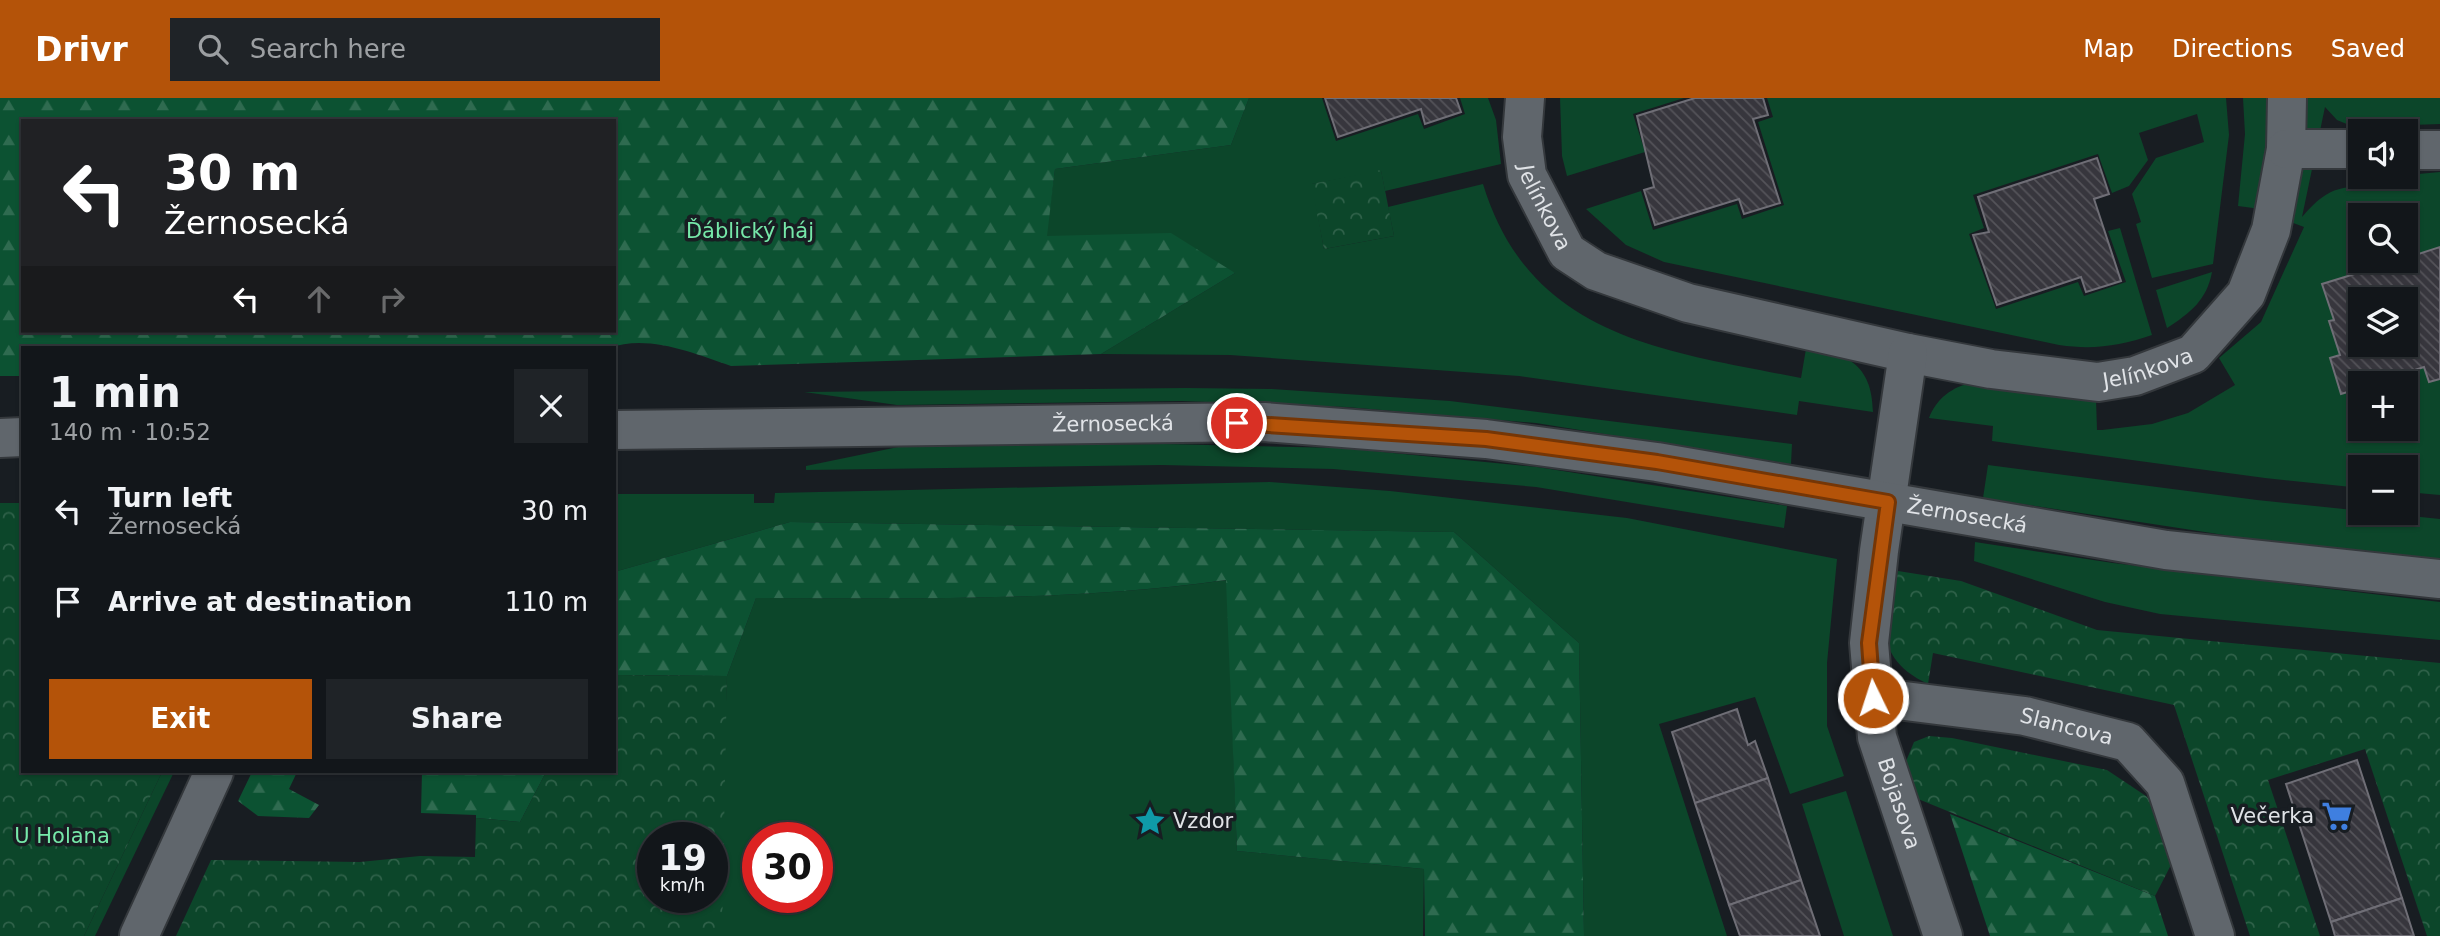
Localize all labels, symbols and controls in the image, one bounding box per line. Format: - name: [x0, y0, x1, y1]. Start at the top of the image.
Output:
- search box: [170, 18, 660, 81]
- text: Drivr: [35, 30, 128, 69]
- icon: search: [194, 30, 232, 68]
- text: Search here: [250, 34, 406, 64]
- text: Map: [2083, 35, 2134, 63]
- text: Directions: [2172, 35, 2293, 63]
- text: Saved: [2331, 35, 2405, 63]
- map controls: [2348, 119, 2418, 525]
- button: sound: [2348, 119, 2418, 189]
- text: 30 m: [164, 145, 300, 202]
- icon: left: [49, 147, 140, 238]
- street label: Jelínkova: [1513, 161, 1576, 255]
- button: search: [2348, 203, 2418, 273]
- text: Žernosecká: [164, 204, 350, 242]
- park label: Ďáblický háj: [686, 218, 814, 243]
- icon: left: [227, 280, 265, 318]
- icon: ahead: [300, 280, 338, 318]
- icon: right: [373, 280, 411, 318]
- button: layers: [2348, 287, 2418, 357]
- street label: Jelínkova: [2099, 343, 2196, 393]
- text: 1 min: [49, 368, 181, 417]
- button: close: [514, 369, 588, 443]
- button: +: [2348, 371, 2418, 441]
- pin: [1207, 393, 1267, 453]
- icon: arrive: [1218, 404, 1256, 442]
- street label: Žernosecká: [1052, 411, 1174, 437]
- text: 140 m · 10:52: [49, 419, 211, 445]
- button: −: [2348, 455, 2418, 525]
- text: Turn left: [108, 483, 232, 513]
- icon: left: [49, 492, 87, 530]
- street label: Žernosecká: [1905, 492, 2029, 538]
- text: 30 m: [521, 496, 588, 526]
- text: Žernosecká: [108, 513, 241, 539]
- icon: arrive: [49, 583, 87, 621]
- text: Arrive at destination: [108, 587, 412, 617]
- text: 110 m: [505, 587, 588, 617]
- position arrow: [1836, 661, 1910, 735]
- button: Exit: [49, 679, 312, 759]
- button: Share: [326, 679, 588, 759]
- street label: Slancova: [2017, 703, 2116, 750]
- street label: Bojasova: [1873, 755, 1925, 852]
- supermarket icon: Večerka: [2320, 799, 2354, 833]
- place icon: Vzdor: [1133, 804, 1167, 838]
- place label: Večerka: [2231, 804, 2314, 828]
- place label: Vzdor: [1173, 809, 1234, 833]
- speed limit sign: 30: [742, 822, 833, 913]
- park label: U Holana: [14, 824, 110, 848]
- text: 19: [658, 838, 707, 878]
- text: km/h: [660, 874, 705, 895]

